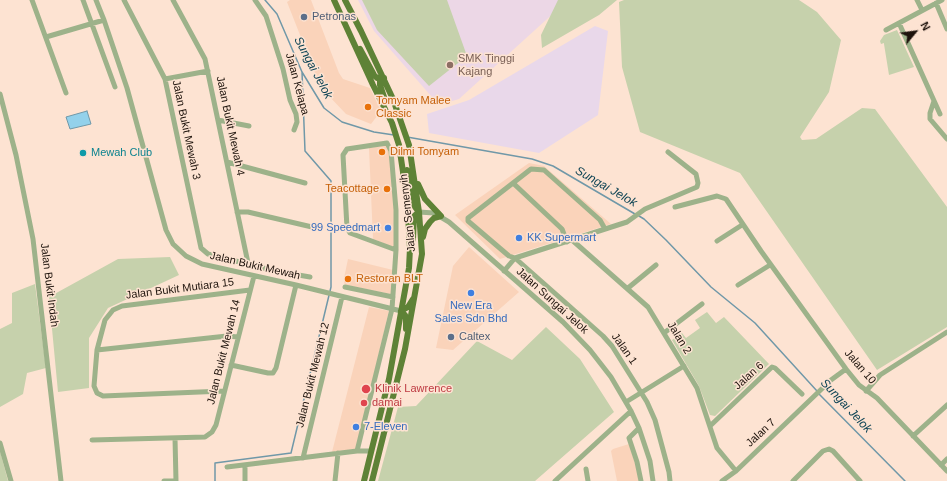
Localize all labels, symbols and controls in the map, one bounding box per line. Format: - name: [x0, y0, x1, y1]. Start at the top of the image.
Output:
- place label: Petronas: [312, 10, 356, 24]
- marker: Petronas: [299, 12, 309, 22]
- north arrow: [895, 12, 935, 52]
- text: N: [918, 20, 933, 33]
- water label: Sungai Jelok: [291, 34, 335, 102]
- street label: Jalan Kelapa: [282, 52, 312, 116]
- place label: SMK Tinggi Kajang: [458, 52, 514, 78]
- marker: SMK Tinggi Kajang: [445, 60, 455, 70]
- street label: Jalan Bukit Mewah 4: [213, 75, 247, 177]
- street label: Jalan Bukit Mewah 3: [169, 79, 203, 181]
- place label: Tomyam Malee Classic: [376, 94, 451, 120]
- marker: Tomyam Malee Classic: [363, 102, 373, 112]
- place label: Dilmi Tomyam: [390, 145, 459, 159]
- place label: Mewah Club: [91, 146, 152, 160]
- marker: Dilmi Tomyam: [377, 147, 387, 157]
- marker: Mewah Club: [78, 148, 88, 158]
- water label: Sungai Jelok: [573, 164, 639, 210]
- street label: Jalan Semenyih: [397, 173, 419, 253]
- place label: Teacottage: [325, 182, 379, 196]
- marker: Teacottage: [382, 184, 392, 194]
- place label: 99 Speedmart: [311, 221, 380, 235]
- marker: 99 Speedmart: [383, 223, 393, 233]
- place label: KK Supermart: [527, 231, 596, 245]
- marker: KK Supermart: [514, 233, 524, 243]
- street label: Jalan Bukit Indah: [37, 242, 61, 328]
- street label: Jalan Bukit Mewah: [209, 249, 301, 283]
- street label: Jalan Sungai Jelok: [513, 265, 591, 337]
- place label: Restoran BLT: [356, 272, 423, 286]
- marker: Restoran BLT: [343, 274, 353, 284]
- street label: Jalan Bukit Mutiara 15: [125, 276, 235, 302]
- marker: New Era Sales Sdn Bhd: [466, 288, 476, 298]
- street label: Jalan Bukit Mewah 14: [205, 298, 243, 406]
- place label: New Era Sales Sdn Bhd: [435, 299, 507, 325]
- street label: Jalan 2: [664, 319, 694, 357]
- street label: Jalan Bukit Mewah 12: [294, 321, 332, 429]
- place label: Caltex: [459, 330, 490, 344]
- street label: Jalan 1: [608, 331, 640, 367]
- marker: Caltex: [446, 332, 456, 342]
- street label: Jalan 10: [841, 347, 879, 387]
- street label: Jalan 6: [731, 359, 767, 393]
- water label: Sungai Jelok: [817, 376, 875, 436]
- place label: Klinik Lawrence: [375, 382, 452, 396]
- marker: Klinik Lawrence: [360, 383, 372, 395]
- place label: damai: [372, 396, 402, 410]
- marker: damai: [359, 398, 369, 408]
- street label: Jalan 7: [744, 416, 778, 450]
- place label: 7-Eleven: [364, 420, 407, 434]
- marker: 7-Eleven: [351, 422, 361, 432]

